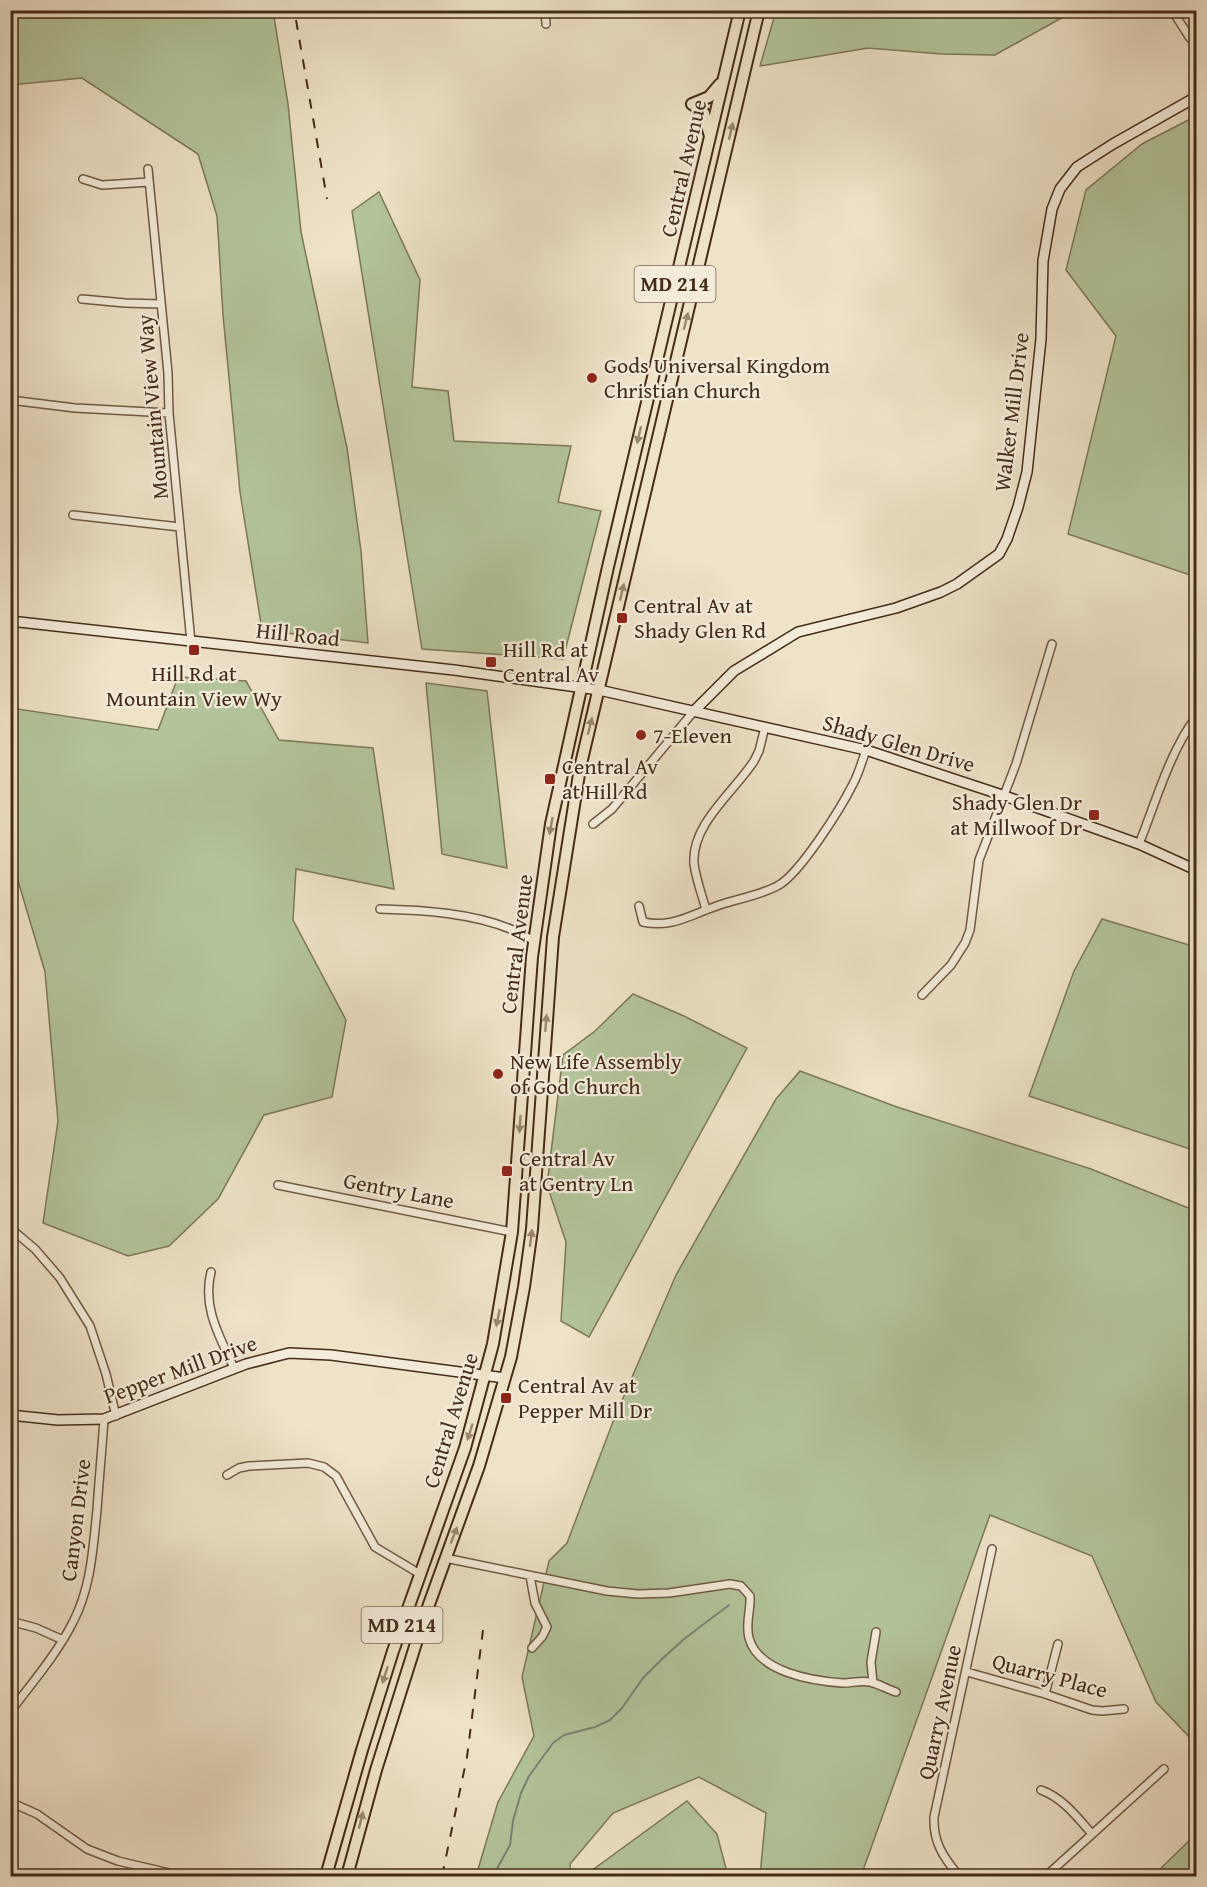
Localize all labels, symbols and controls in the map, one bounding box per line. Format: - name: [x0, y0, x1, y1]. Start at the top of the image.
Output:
- street label: Central Avenue: [652, 96, 714, 240]
- one-way arrow: [727, 122, 736, 141]
- road number: MD 214: [634, 266, 716, 302]
- one-way arrow: [681, 312, 691, 330]
- street label: Mountain View Way: [128, 313, 176, 501]
- street label: Walker Mill Drive: [985, 331, 1037, 493]
- place label: Gods Universal Kingdom Christian Church: [604, 349, 830, 406]
- marker: Gods Universal Kingdom Christian Church: [585, 371, 599, 385]
- one-way arrow: [634, 426, 644, 444]
- one-way arrow: [617, 583, 627, 602]
- place label: Central Av at Shady Glen Rd: [634, 589, 766, 646]
- marker: Central Av at Shady Glen Rd: [615, 611, 629, 625]
- street label: Hill Road: [255, 614, 342, 654]
- place label: Hill Rd at Central Av: [503, 633, 599, 690]
- marker: Hill Rd at Mountain View Wy: [187, 643, 201, 657]
- marker: Hill Rd at Central Av: [484, 655, 498, 669]
- place label: Hill Rd at Mountain View Wy: [106, 657, 282, 714]
- street label: Shady Glen Drive: [819, 706, 979, 780]
- one-way arrow: [585, 717, 595, 736]
- place label: 7-Eleven: [653, 719, 733, 751]
- marker: 7-Eleven: [634, 728, 648, 742]
- place label: Central Av at Hill Rd: [562, 750, 658, 807]
- marker: Central Av at Hill Rd: [543, 772, 557, 786]
- place label: Shady Glen Dr at Millwoof Dr: [950, 786, 1082, 843]
- marker: Shady Glen Dr at Millwoof Dr: [1087, 808, 1101, 822]
- one-way arrow: [546, 817, 555, 836]
- street label: Central Avenue: [492, 872, 540, 1016]
- one-way arrow: [541, 1013, 551, 1032]
- place label: New Life Assembly of God Church: [510, 1045, 682, 1102]
- marker: New Life Assembly of God Church: [491, 1067, 505, 1081]
- one-way arrow: [515, 1115, 525, 1134]
- place label: Central Av at Gentry Ln: [519, 1142, 634, 1199]
- street label: Gentry Lane: [341, 1164, 457, 1216]
- marker: Central Av at Gentry Ln: [500, 1164, 514, 1178]
- one-way arrow: [526, 1229, 536, 1248]
- one-way arrow: [493, 1309, 502, 1328]
- street label: Pepper Mill Drive: [99, 1326, 261, 1412]
- street label: Central Avenue: [414, 1348, 486, 1492]
- place label: Central Av at Pepper Mill Dr: [518, 1369, 652, 1426]
- marker: Central Av at Pepper Mill Dr: [499, 1391, 513, 1405]
- one-way arrow: [465, 1423, 474, 1441]
- street label: Canyon Drive: [52, 1457, 98, 1583]
- one-way arrow: [450, 1526, 460, 1544]
- road number: MD 214: [362, 1607, 442, 1643]
- street label: Quarry Avenue: [909, 1642, 969, 1782]
- street label: Quarry Place: [989, 1644, 1111, 1706]
- one-way arrow: [380, 1666, 389, 1684]
- one-way arrow: [357, 1811, 367, 1829]

